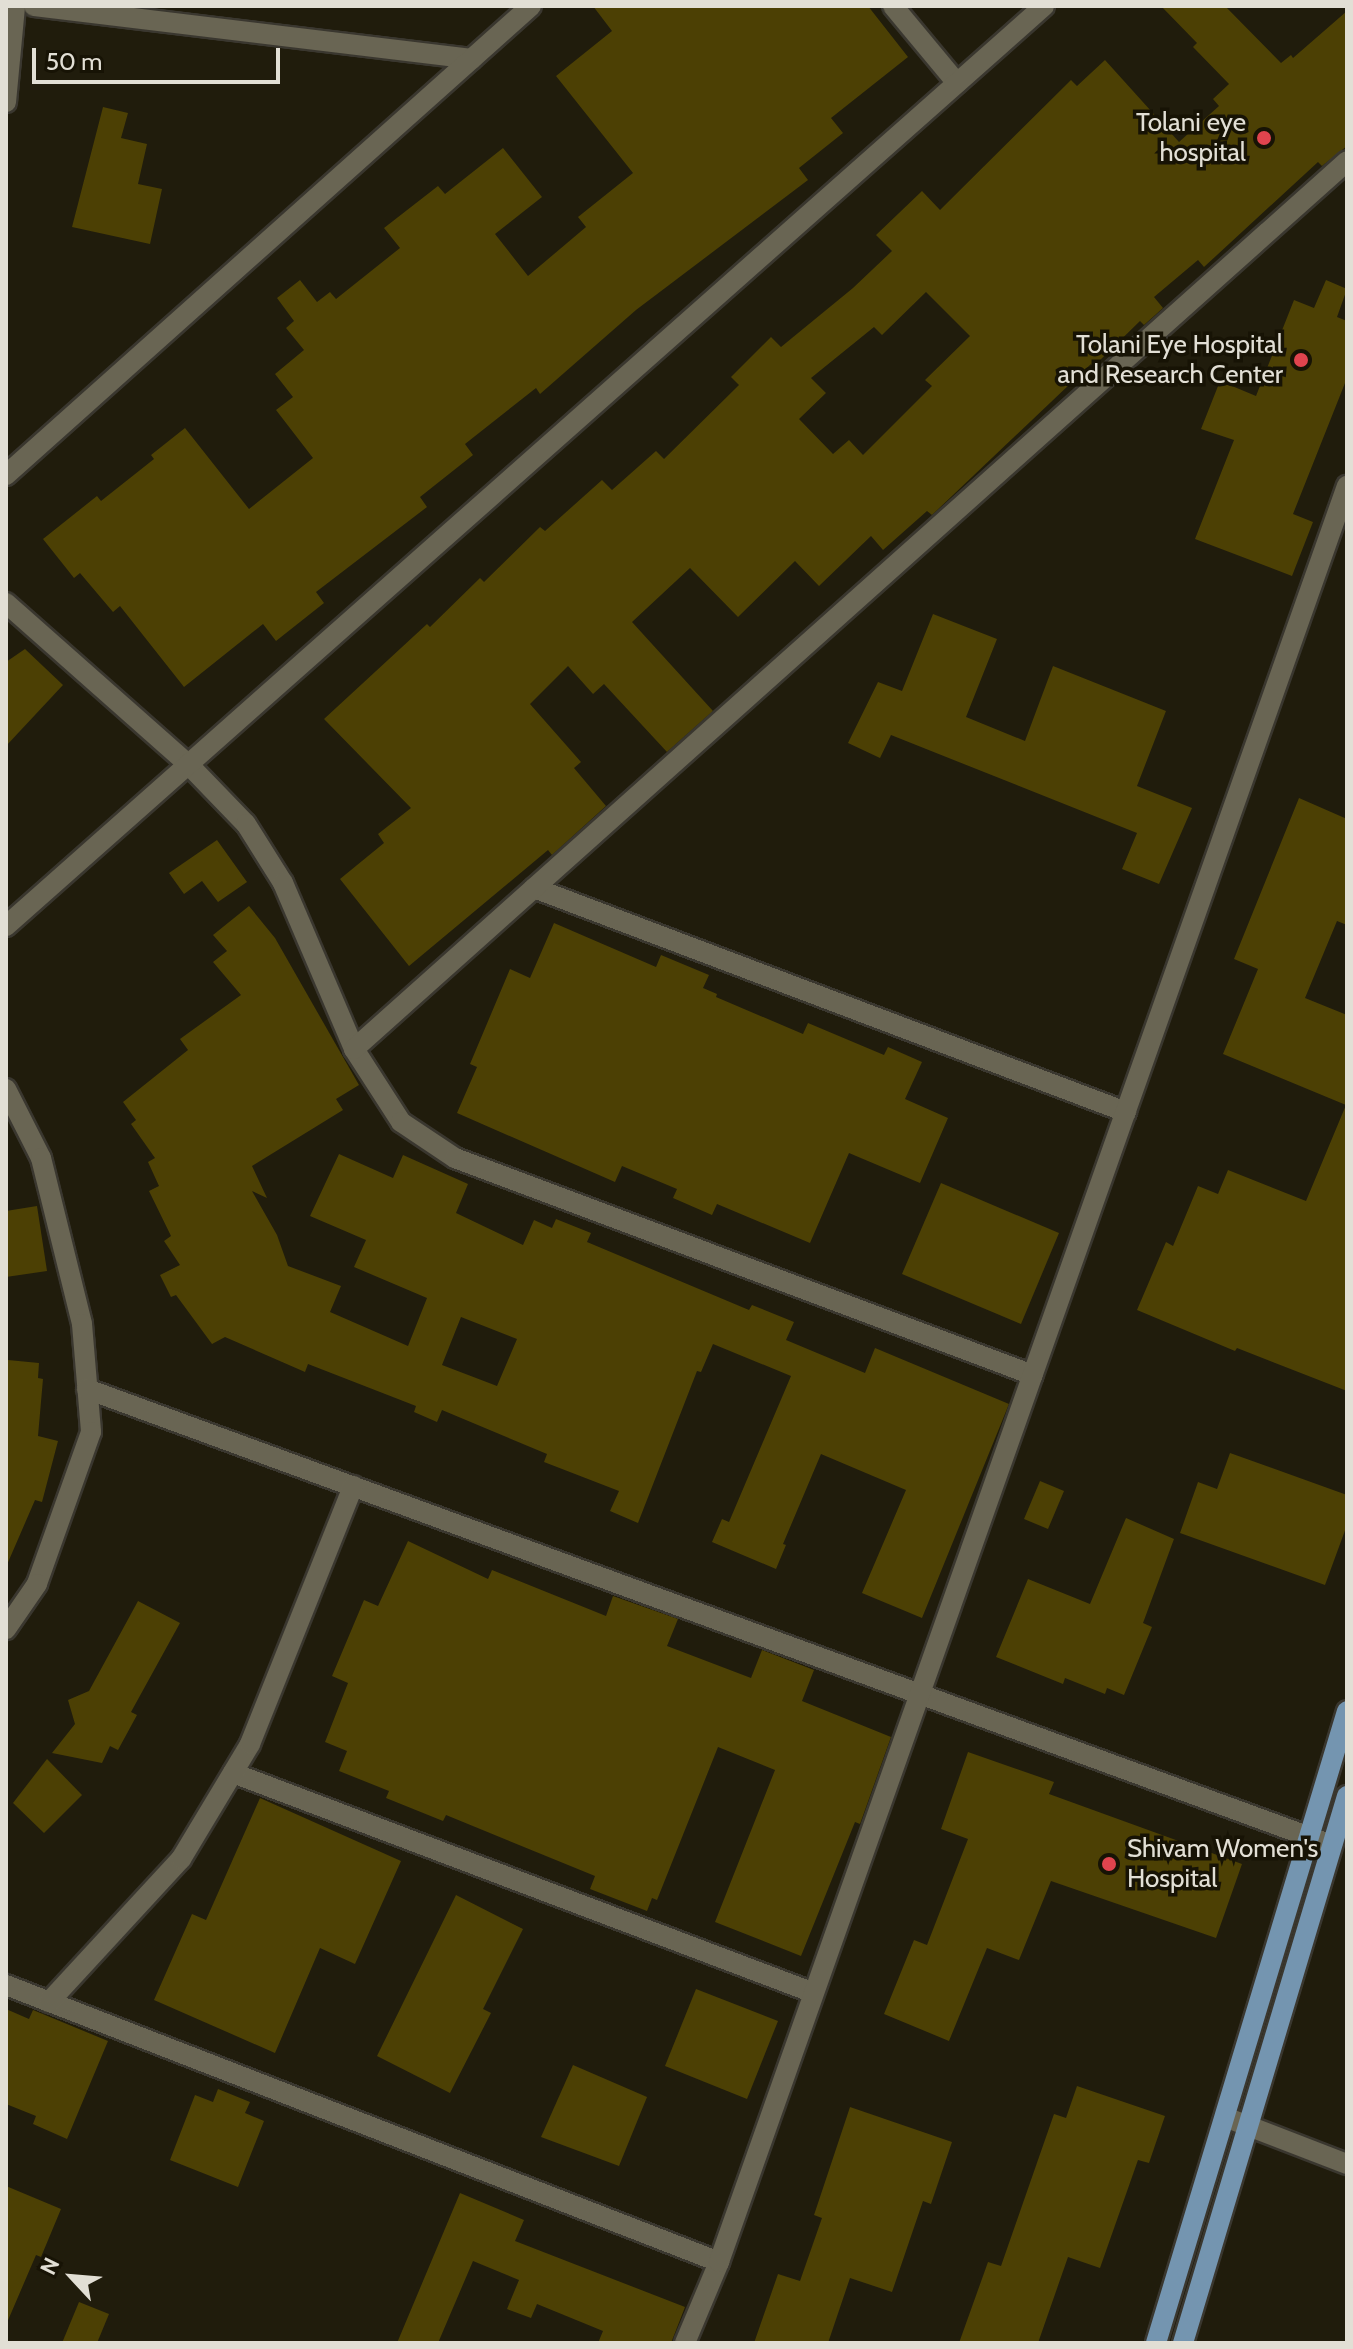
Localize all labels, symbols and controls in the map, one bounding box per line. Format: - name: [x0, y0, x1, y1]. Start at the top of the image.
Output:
- scale bar: [36, 32, 284, 82]
- text: 50 m: [46, 47, 102, 76]
- place label: Tolani eye hospital: [1136, 107, 1246, 168]
- marker: Tolani eye hospital: [1253, 127, 1275, 149]
- place label: Tolani Eye Hospital and Research Center: [1058, 329, 1283, 390]
- marker: Tolani Eye Hospital and Research Center: [1290, 349, 1312, 371]
- place label: Shivam Women's Hospital: [1127, 1833, 1318, 1894]
- marker: Shivam Women's Hospital: [1098, 1853, 1120, 1875]
- north arrow: [32, 2237, 112, 2317]
- text: N: [34, 2253, 66, 2279]

